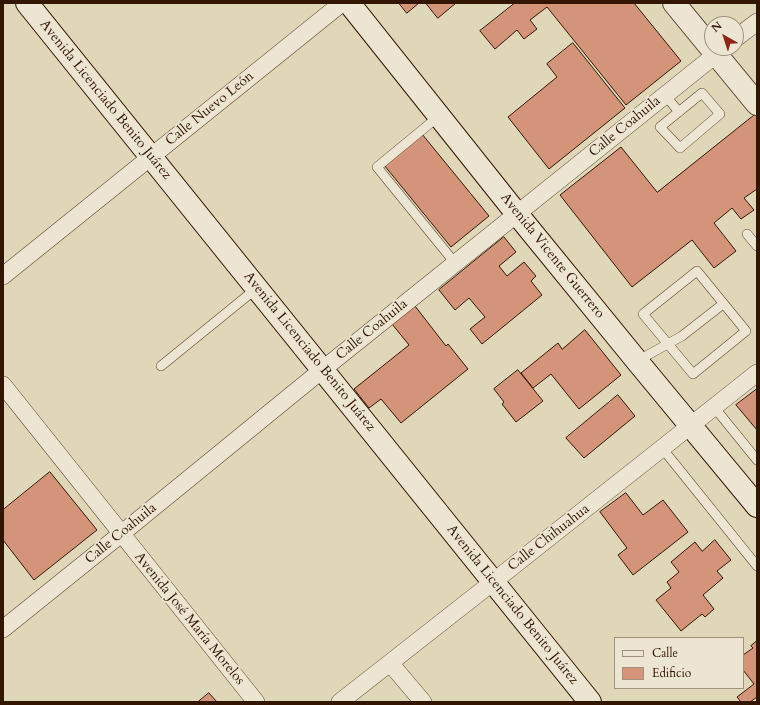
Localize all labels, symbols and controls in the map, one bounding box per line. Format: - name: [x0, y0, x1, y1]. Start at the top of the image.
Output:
- north arrow: [704, 16, 744, 56]
- street label: Avenida Licenciado Benito Juárez: [35, 17, 175, 183]
- text: N: [708, 18, 725, 36]
- street label: Calle Nuevo León: [162, 68, 258, 150]
- street label: Calle Coahuila: [586, 93, 664, 161]
- street label: Avenida Vicente Guerrero: [496, 190, 608, 322]
- street label: Avenida Licenciado Benito Juárez: [239, 269, 379, 435]
- street label: Calle Coahuila: [333, 296, 411, 364]
- street label: Calle Coahuila: [82, 500, 160, 568]
- street label: Calle Chihuahua: [505, 501, 593, 575]
- street label: Avenida Licenciado Benito Juárez: [442, 522, 582, 688]
- street label: Avenida José María Morelos: [130, 549, 248, 689]
- legend: [614, 637, 744, 689]
- text: Calle: [652, 645, 678, 661]
- text: Edificio: [652, 665, 691, 681]

